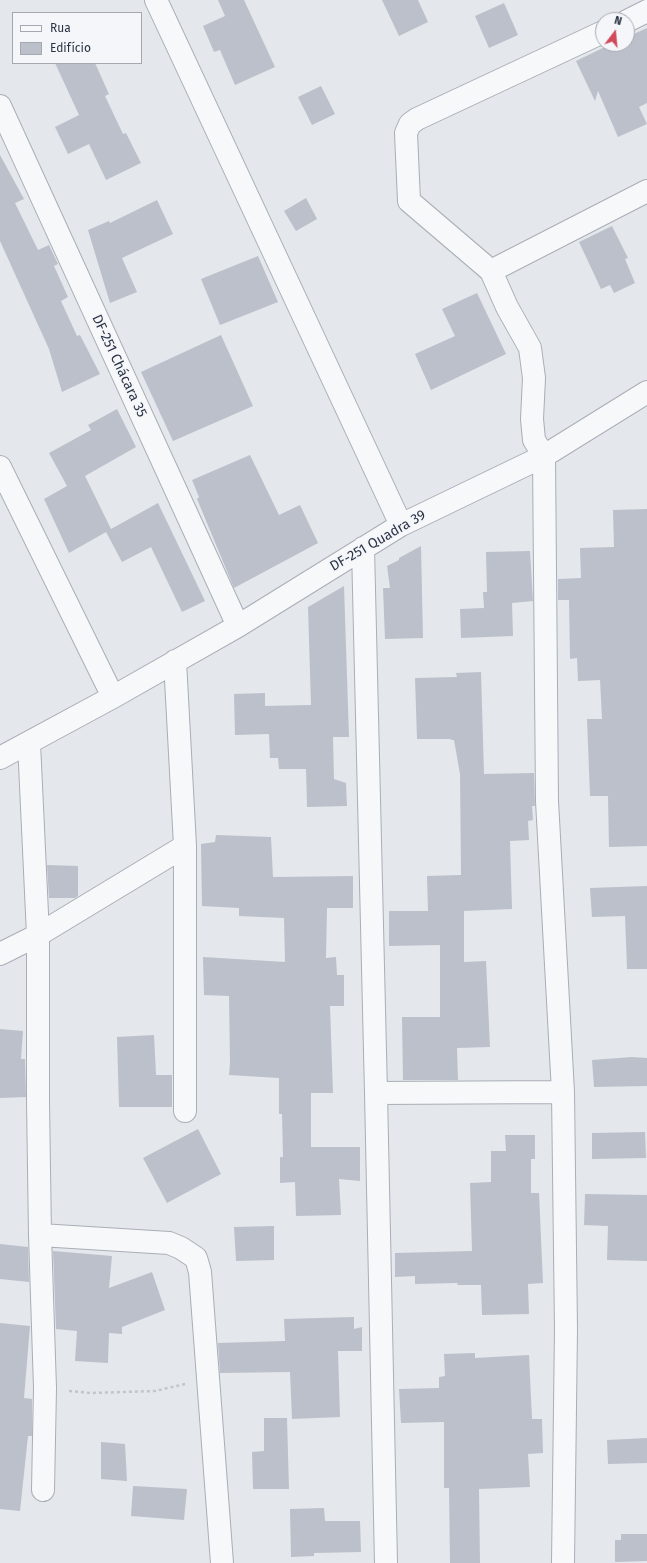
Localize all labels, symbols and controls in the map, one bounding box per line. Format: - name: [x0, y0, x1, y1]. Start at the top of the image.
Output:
- legend: [12, 12, 142, 64]
- north arrow: [595, 12, 635, 52]
- text: N: [613, 14, 623, 28]
- text: Rua: [50, 21, 71, 35]
- text: Edifício: [50, 41, 91, 55]
- street label: DF-251 Chácara 35: [88, 312, 150, 420]
- street label: DF-251 Quadra 39: [327, 507, 429, 575]

